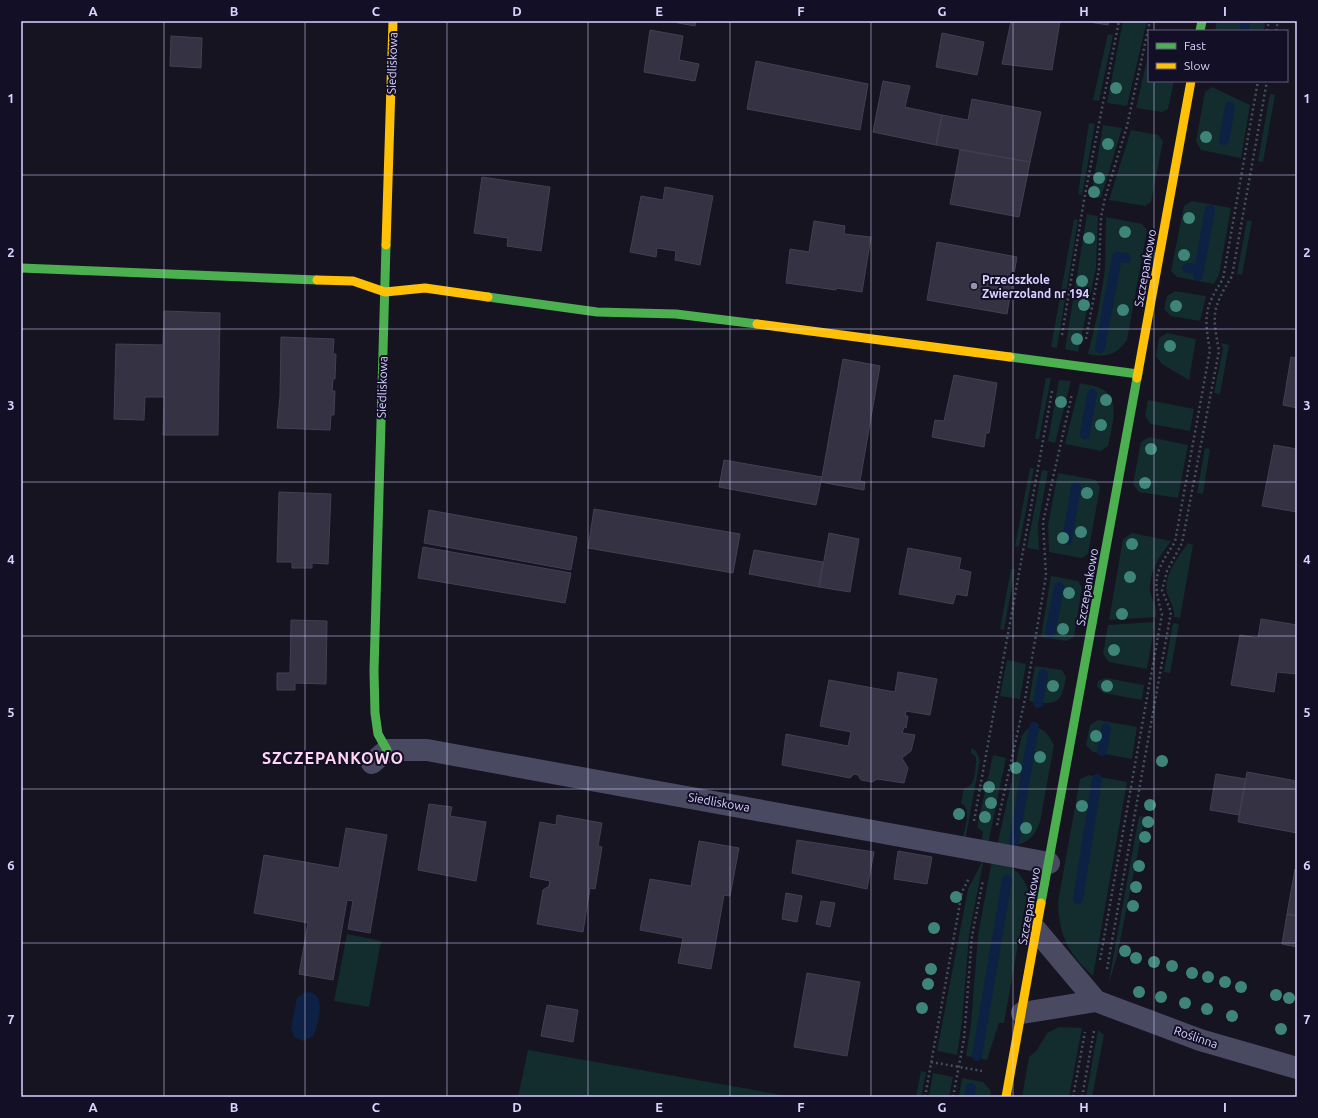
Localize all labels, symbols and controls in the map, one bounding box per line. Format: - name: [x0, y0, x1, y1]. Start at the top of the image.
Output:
- text: A: [88, 4, 98, 18]
- text: B: [230, 4, 239, 18]
- text: C: [372, 4, 381, 18]
- text: D: [512, 4, 522, 18]
- text: E: [655, 4, 663, 18]
- text: F: [797, 4, 805, 18]
- text: G: [938, 4, 947, 18]
- text: H: [1079, 4, 1089, 18]
- text: I: [1223, 4, 1227, 18]
- legend: [1148, 30, 1288, 82]
- street label: Siedliskowa: [384, 32, 400, 94]
- text: Fast: [1184, 39, 1206, 52]
- text: Slow: [1184, 59, 1210, 72]
- text: 1: [7, 91, 15, 105]
- text: 1: [1303, 91, 1311, 105]
- street label: Szczepankowo: [1132, 228, 1158, 308]
- text: 2: [7, 245, 15, 259]
- text: 2: [1303, 245, 1311, 259]
- place label: Przedszkole Zwierzoland nr 194: [982, 273, 1089, 300]
- marker: Przedszkole Zwierzoland nr 194: [969, 281, 979, 291]
- street label: Siedliskowa: [374, 356, 390, 418]
- text: 3: [7, 398, 15, 412]
- text: 3: [1303, 398, 1311, 412]
- street label: Szczepankowo: [1074, 547, 1100, 627]
- text: 4: [7, 552, 15, 566]
- text: 4: [1303, 552, 1311, 566]
- text: 5: [7, 705, 15, 719]
- text: 5: [1303, 705, 1311, 719]
- district label: SZCZEPANKOWO: [262, 749, 404, 767]
- street label: Siedliskowa: [687, 790, 751, 814]
- text: 6: [7, 858, 15, 872]
- text: 6: [1303, 858, 1311, 872]
- street label: Szczepankowo: [1016, 866, 1042, 946]
- text: 7: [7, 1012, 15, 1026]
- text: 7: [1303, 1012, 1311, 1026]
- street label: Roślinna: [1172, 1023, 1220, 1051]
- text: A: [88, 1100, 98, 1114]
- text: B: [230, 1100, 239, 1114]
- text: C: [372, 1100, 381, 1114]
- text: D: [512, 1100, 522, 1114]
- text: E: [655, 1100, 663, 1114]
- text: F: [797, 1100, 805, 1114]
- text: G: [938, 1100, 947, 1114]
- text: H: [1079, 1100, 1089, 1114]
- text: I: [1223, 1100, 1227, 1114]

